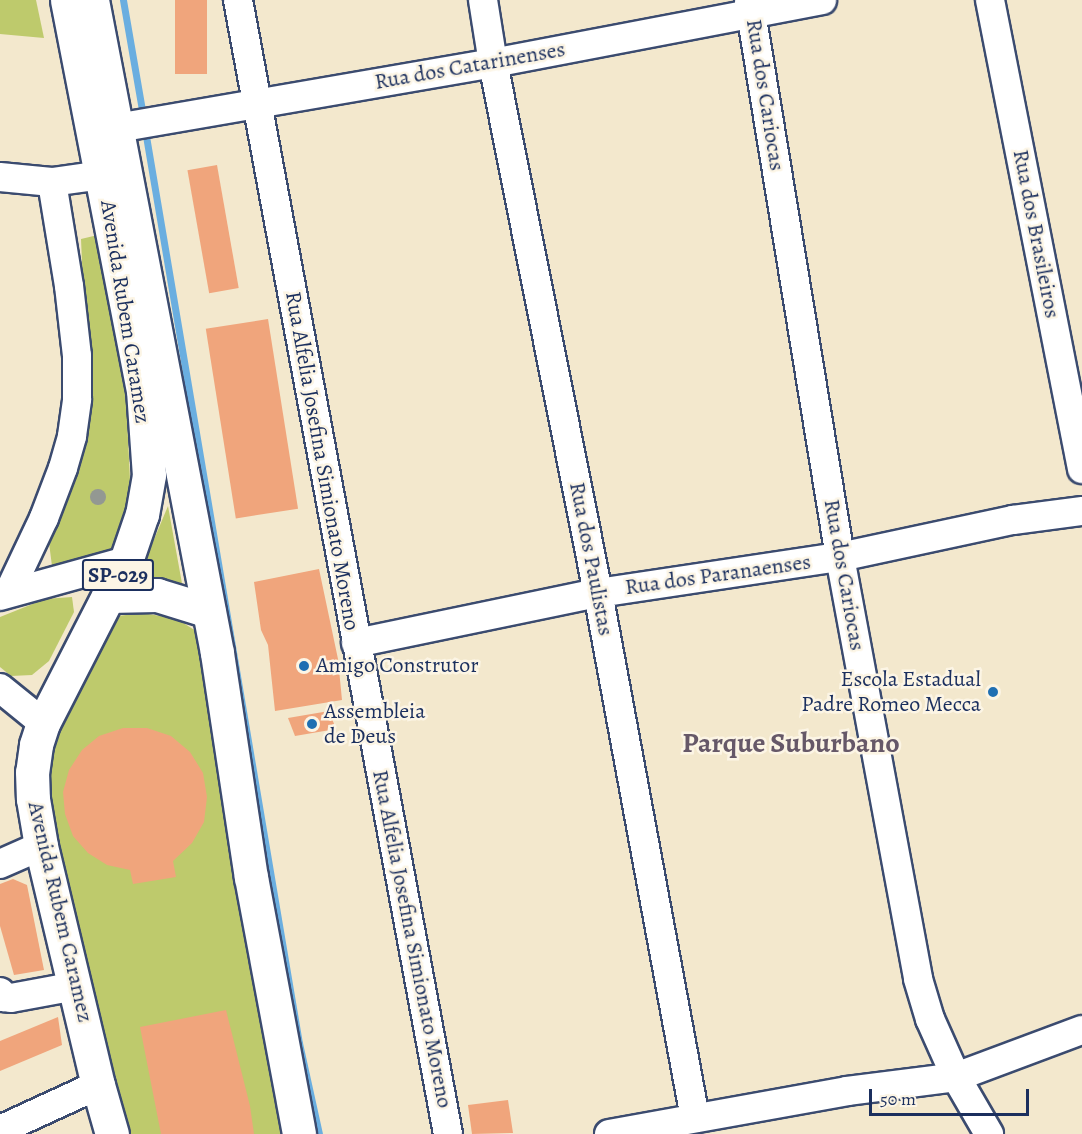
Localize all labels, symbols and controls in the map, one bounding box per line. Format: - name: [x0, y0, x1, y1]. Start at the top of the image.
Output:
- street label: Rua dos Cariocas: [740, 17, 790, 173]
- street label: Rua dos Catarinenses: [373, 36, 567, 96]
- street label: Rua dos Brasileiros: [1007, 147, 1065, 321]
- street label: Avenida Rubem Caramez: [94, 199, 156, 425]
- street label: Rua Alfelia Josefina Simionato Moreno: [279, 289, 365, 633]
- street label: Rua dos Paulistas: [563, 480, 619, 638]
- street label: Rua dos Cariocas: [818, 497, 870, 653]
- street label: Rua dos Paranaenses: [623, 549, 813, 601]
- road number: SP-029: [80, 557, 156, 593]
- place label: Amigo Construtor: [316, 653, 479, 679]
- marker: Amigo Construtor: [297, 659, 311, 673]
- place label: Escola Estadual Padre Romeo Mecca: [801, 666, 981, 718]
- marker: Escola Estadual Padre Romeo Mecca: [986, 685, 1000, 699]
- place label: Assembleia de Deus: [324, 698, 426, 750]
- marker: Assembleia de Deus: [305, 717, 319, 731]
- district label: Parque Suburbano: [682, 726, 900, 760]
- street label: Rua Alfelia Josefina Simionato Moreno: [366, 768, 458, 1110]
- street label: Avenida Rubem Caramez: [22, 799, 98, 1025]
- scale bar: [872, 1077, 1032, 1115]
- text: 50 m: [880, 1087, 916, 1111]

